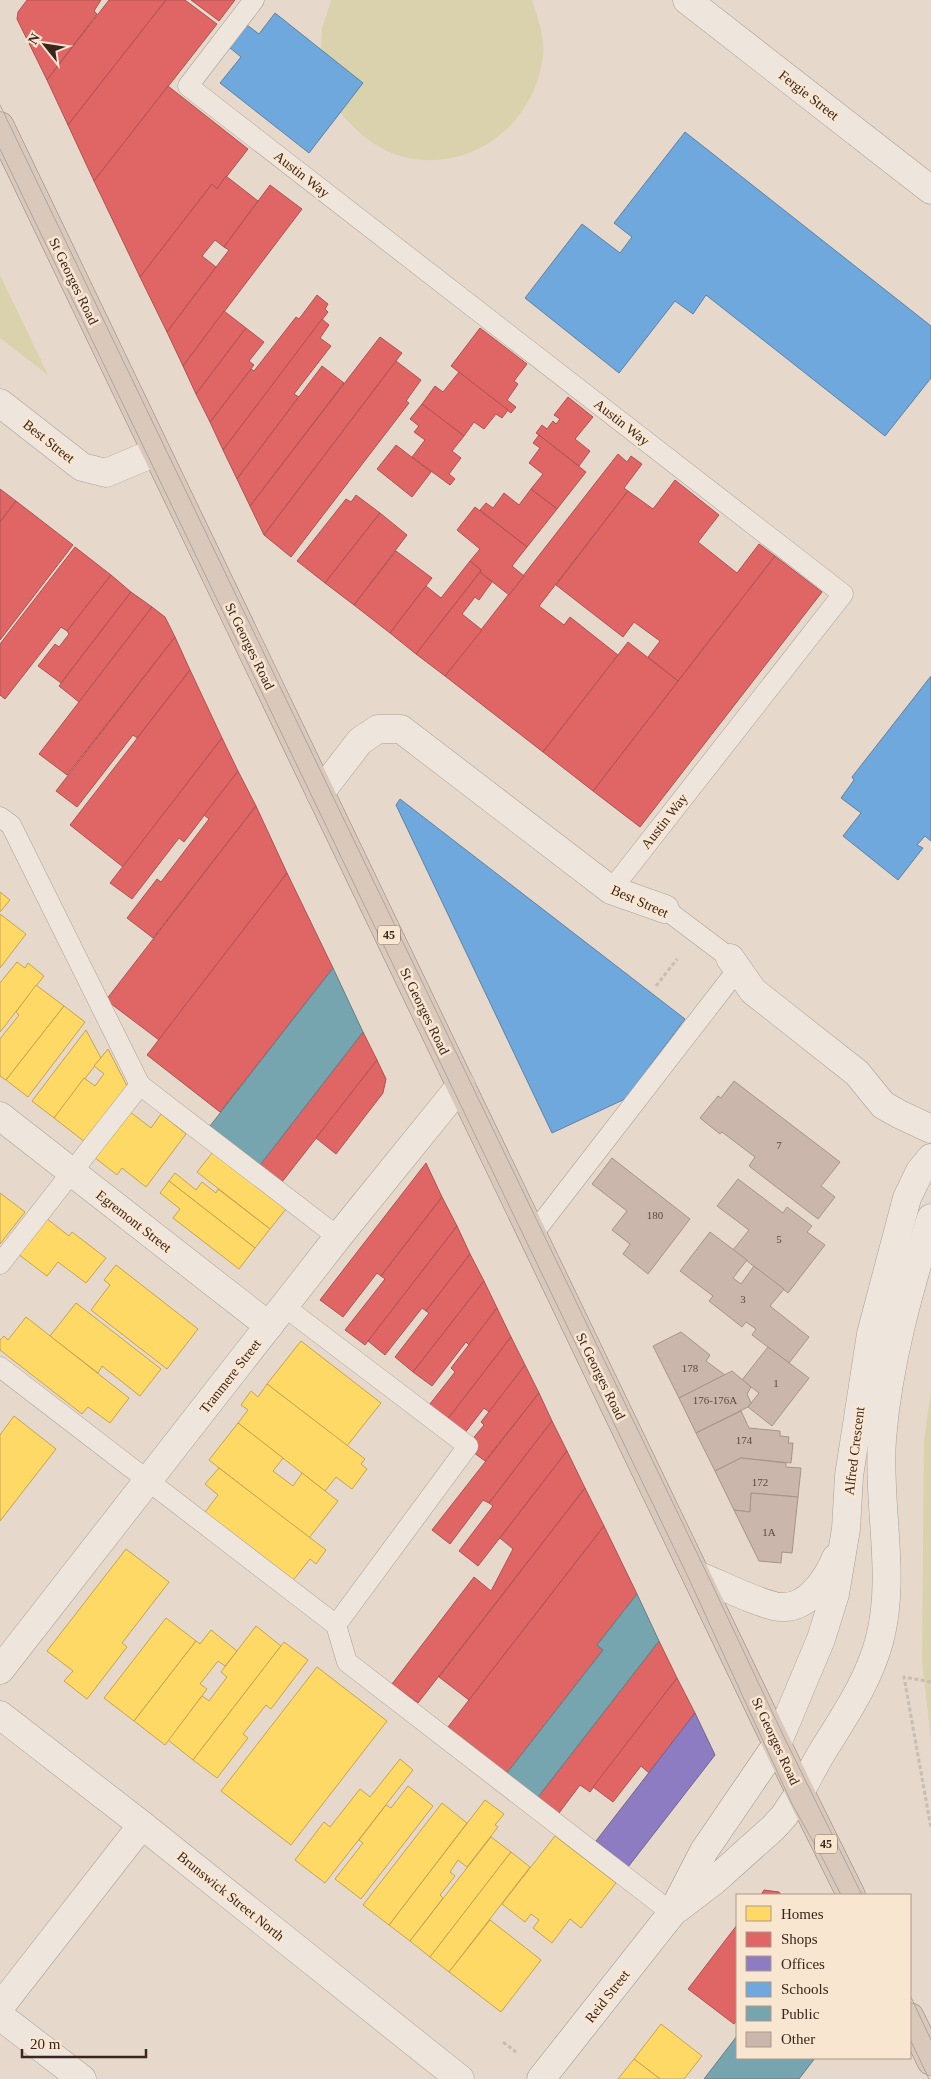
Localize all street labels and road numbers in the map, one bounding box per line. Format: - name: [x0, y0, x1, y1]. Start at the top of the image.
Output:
- street label: Fergie Street: [776, 67, 842, 123]
- street label: Austin Way: [271, 148, 332, 201]
- street label: St Georges Road: [46, 235, 101, 327]
- street label: Austin Way: [591, 396, 652, 449]
- street label: Best Street: [20, 417, 77, 466]
- street label: St Georges Road: [222, 600, 277, 692]
- street label: Austin Way: [638, 791, 691, 852]
- street label: Best Street: [609, 882, 671, 921]
- road number: 45: [378, 926, 400, 944]
- street label: St Georges Road: [397, 965, 452, 1057]
- street label: Egremont Street: [93, 1187, 174, 1255]
- street label: St Georges Road: [573, 1330, 628, 1422]
- street label: Tranmere Street: [197, 1336, 264, 1416]
- street label: Alfred Crescent: [842, 1406, 867, 1496]
- street label: St Georges Road: [749, 1695, 802, 1787]
- road number: 45: [815, 1835, 837, 1854]
- street label: Brunswick Street North: [174, 1849, 287, 1944]
- street label: Reid Street: [582, 1967, 633, 2026]

